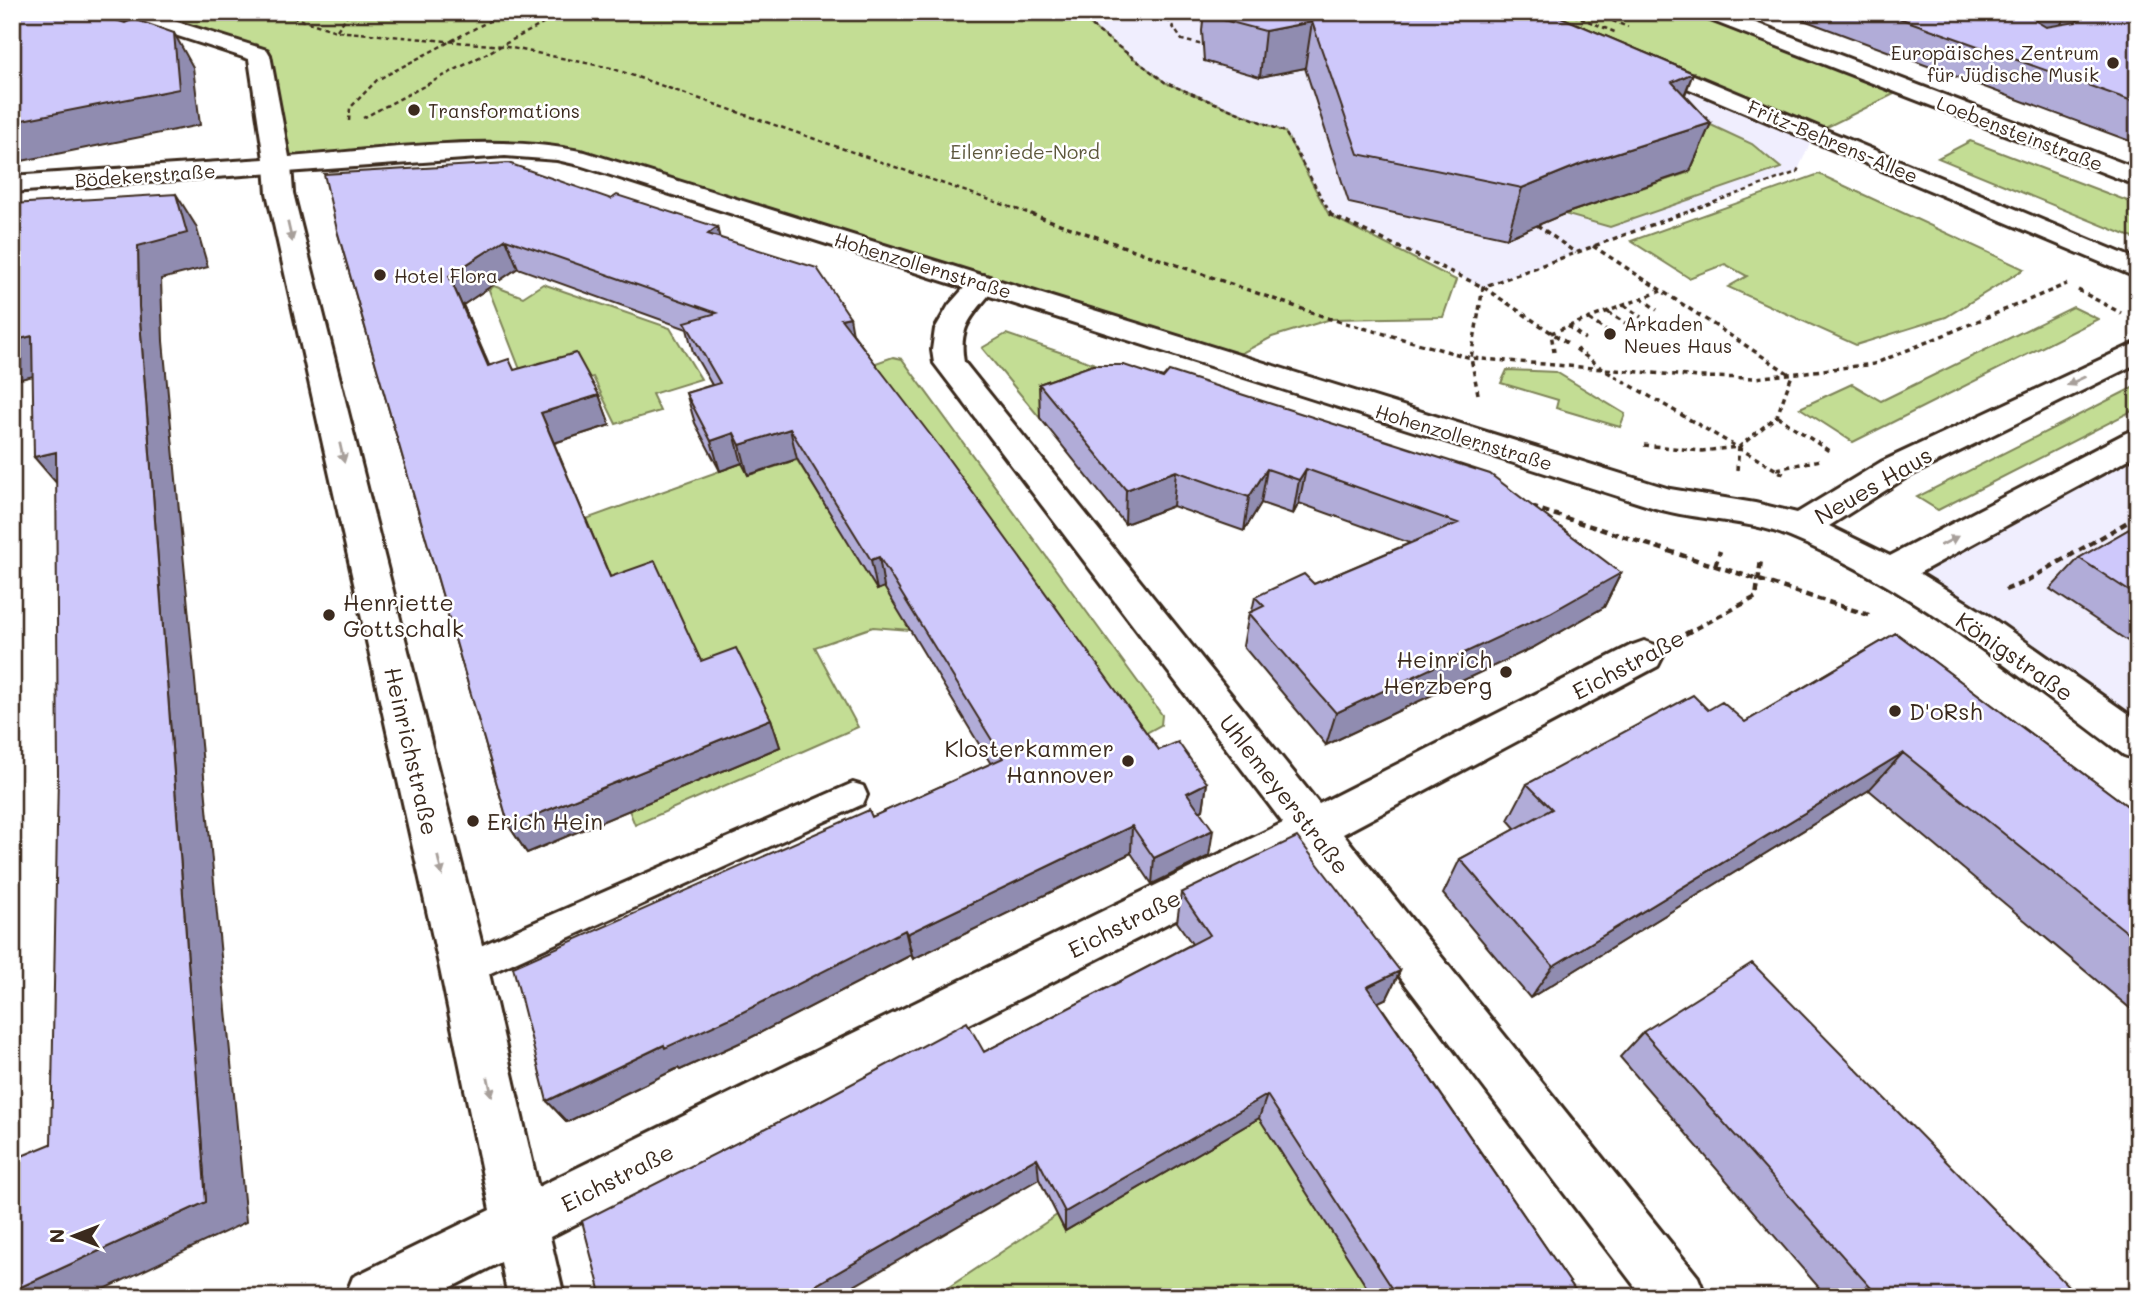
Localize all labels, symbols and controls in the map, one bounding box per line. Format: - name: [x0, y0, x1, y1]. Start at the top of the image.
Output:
- place label: Europäisches Zentrum für Jüdische Musik: [1891, 40, 2099, 87]
- marker: Europäisches Zentrum für Jüdische Musik: [2105, 55, 2121, 71]
- street label: Loebensteinstraße: [1933, 90, 2107, 176]
- street label: Fritz-Behrens-Allee: [1744, 94, 1922, 188]
- place label: Transformations: [428, 98, 580, 123]
- marker: Transformations: [406, 102, 422, 118]
- park label: Eilenriede-Nord: [950, 139, 1100, 164]
- street label: Bödekerstraße: [74, 158, 216, 192]
- one-way arrow: [284, 221, 295, 243]
- street label: Hohenzollernstraße: [831, 226, 1015, 304]
- place label: Hotel Flora: [394, 263, 498, 288]
- marker: Hotel Flora: [372, 267, 388, 283]
- place label: Arkaden Neues Haus: [1624, 311, 1732, 358]
- marker: Arkaden Neues Haus: [1602, 326, 1618, 342]
- one-way arrow: [2066, 375, 2086, 387]
- street label: Hohenzollernstraße: [1372, 398, 1556, 476]
- street label: Neues Haus: [1809, 439, 1937, 531]
- one-way arrow: [337, 443, 348, 465]
- one-way arrow: [1939, 535, 1959, 547]
- place label: Henriette Gottschalk: [343, 587, 464, 643]
- street label: Königstraße: [1950, 605, 2080, 707]
- marker: Henriette Gottschalk: [321, 607, 337, 623]
- street label: Eichstraße: [1567, 622, 1689, 706]
- place label: Heinrich Herzberg: [1383, 644, 1492, 700]
- street label: Heinrichstraße: [378, 664, 446, 838]
- marker: Heinrich Herzberg: [1498, 664, 1514, 680]
- place label: D'oRsh: [1909, 696, 1982, 726]
- marker: D'oRsh: [1887, 703, 1903, 719]
- street label: Uhlemeyerstraße: [1213, 708, 1357, 880]
- place label: Klosterkammer Hannover: [945, 733, 1114, 789]
- marker: Klosterkammer Hannover: [1120, 753, 1136, 769]
- place label: Erich Hein: [487, 806, 603, 836]
- marker: Erich Hein: [465, 813, 481, 829]
- one-way arrow: [434, 855, 445, 877]
- street label: Eichstraße: [1063, 882, 1185, 964]
- one-way arrow: [484, 1076, 495, 1098]
- street label: Eichstraße: [556, 1136, 678, 1218]
- north arrow: [38, 1200, 108, 1270]
- text: N: [44, 1229, 69, 1243]

